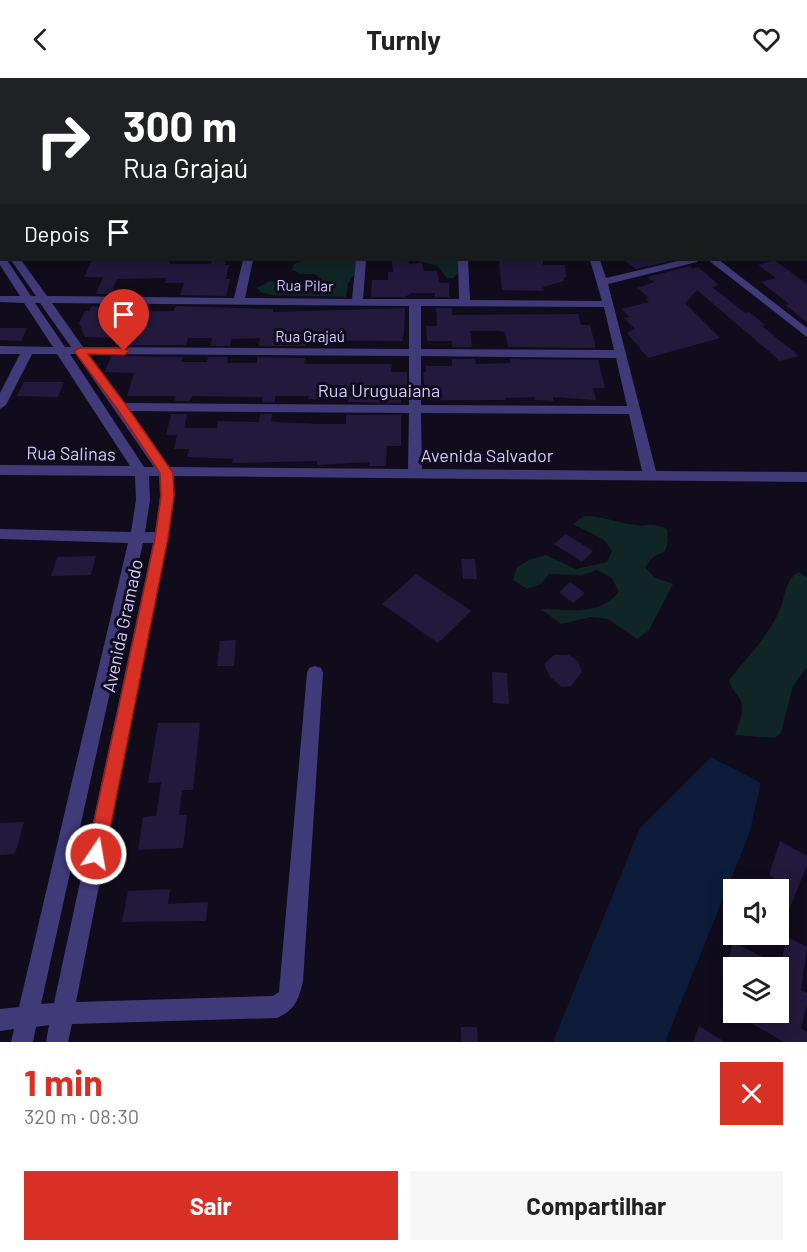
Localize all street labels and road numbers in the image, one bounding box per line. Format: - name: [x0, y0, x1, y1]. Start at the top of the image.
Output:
- street label: Rua Pilar: [276, 276, 334, 295]
- street label: Rua Grajaú: [275, 327, 345, 345]
- street label: Rua Uruguaiana: [318, 379, 440, 401]
- street label: Rua Salinas: [26, 441, 116, 465]
- street label: Avenida Salvador: [421, 444, 554, 466]
- street label: Avenida Gramado: [97, 557, 147, 694]

